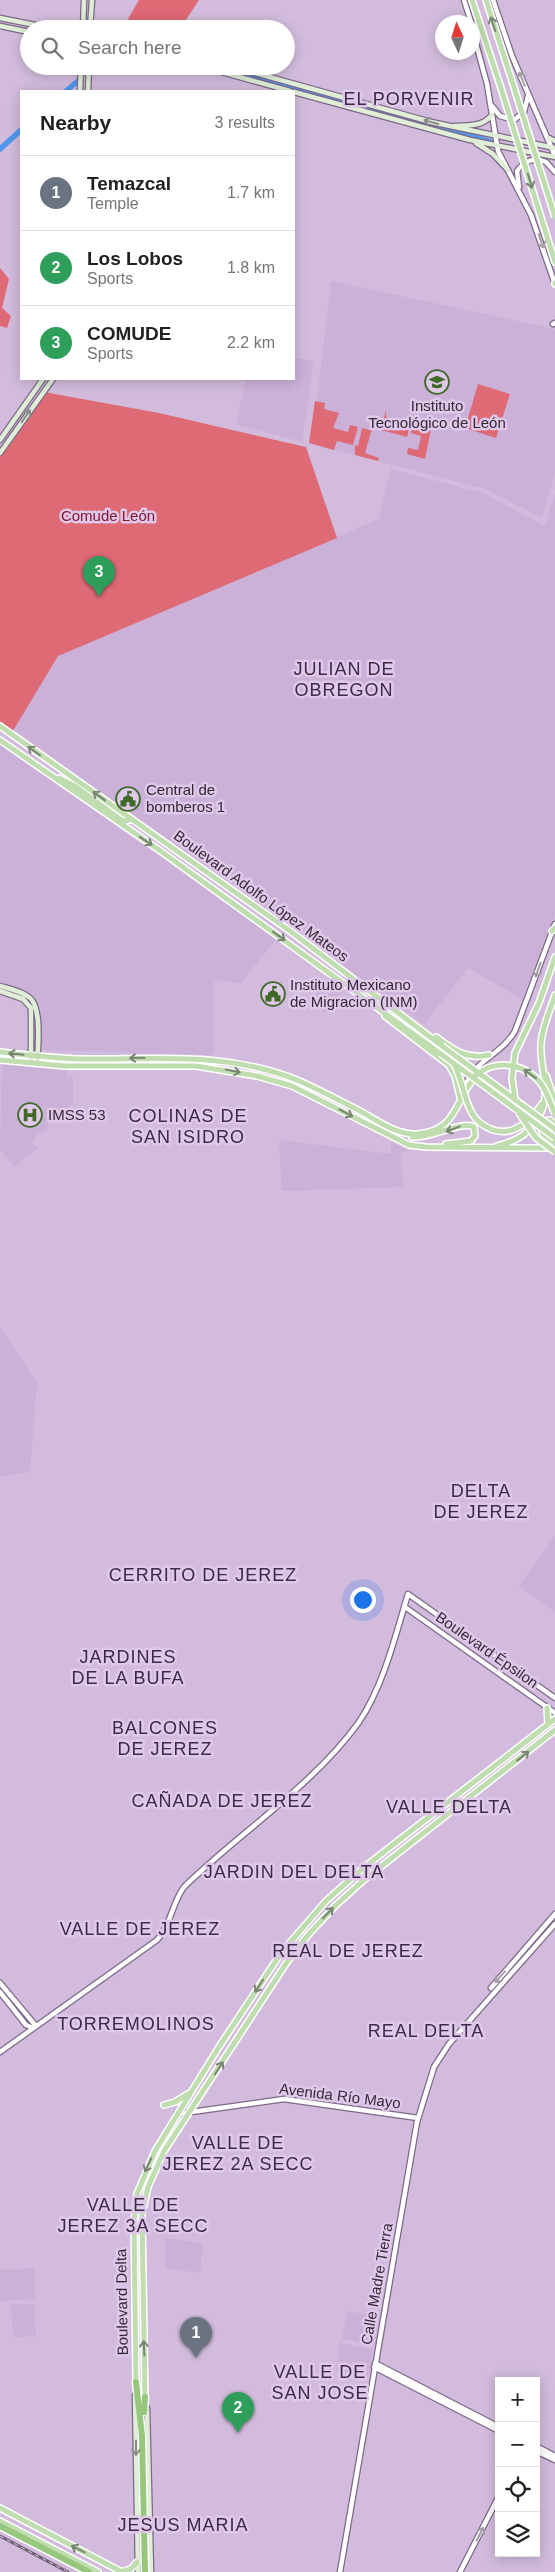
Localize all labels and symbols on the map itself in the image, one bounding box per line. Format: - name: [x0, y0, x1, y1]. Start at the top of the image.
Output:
- north arrow: [435, 15, 480, 60]
- one-way arrow: [488, 16, 498, 32]
- one-way arrow: [516, 72, 526, 87]
- district label: EL PORVENIR: [343, 89, 475, 109]
- one-way arrow: [423, 117, 439, 126]
- one-way arrow: [525, 173, 535, 189]
- one-way arrow: [537, 233, 546, 248]
- school or university icon: Instituto Tecnológico de León: [424, 369, 450, 395]
- place label: Instituto Tecnológico de León: [368, 397, 506, 431]
- one-way arrow: [21, 409, 31, 423]
- park label: Comude León: [61, 507, 155, 524]
- pin: 3: [83, 556, 115, 597]
- district label: JULIAN DE OBREGON: [293, 659, 395, 700]
- one-way arrow: [27, 746, 41, 756]
- place label: Central de bomberos 1: [146, 781, 225, 815]
- public building icon: Central de bomberos 1: [115, 786, 141, 812]
- one-way arrow: [93, 790, 107, 801]
- street label: Boulevard Adolfo López Mateos: [171, 826, 352, 965]
- one-way arrow: [139, 836, 153, 846]
- one-way arrow: [272, 931, 286, 941]
- one-way arrow: [533, 962, 542, 977]
- place label: Instituto Mexicano de Migracion (INM): [290, 976, 418, 1010]
- public building icon: Instituto Mexicano de Migracion (INM): [260, 981, 286, 1007]
- one-way arrow: [8, 1049, 24, 1059]
- one-way arrow: [129, 1054, 145, 1063]
- one-way arrow: [225, 1067, 241, 1076]
- one-way arrow: [523, 1069, 537, 1079]
- hospital icon: IMSS 53: [17, 1102, 43, 1128]
- place label: IMSS 53: [48, 1106, 106, 1123]
- district label: COLINAS DE SAN ISIDRO: [128, 1106, 248, 1147]
- one-way arrow: [338, 1109, 353, 1118]
- one-way arrow: [446, 1125, 462, 1134]
- district label: DELTA DE JEREZ: [433, 1481, 529, 1522]
- district label: CERRITO DE JEREZ: [109, 1565, 297, 1585]
- your location: [350, 1587, 376, 1613]
- street label: Boulevard Épsilon: [433, 1608, 542, 1691]
- district label: JARDINES DE LA BUFA: [71, 1647, 185, 1688]
- district label: BALCONES DE JEREZ: [112, 1718, 218, 1759]
- one-way arrow: [516, 1751, 530, 1761]
- district label: CAÑADA DE JEREZ: [131, 1790, 313, 1811]
- district label: VALLE DELTA: [386, 1797, 512, 1817]
- district label: JARDIN DEL DELTA: [204, 1862, 384, 1882]
- one-way arrow: [322, 1907, 334, 1919]
- district label: VALLE DE JEREZ: [60, 1919, 220, 1939]
- district label: REAL DE JEREZ: [272, 1941, 424, 1961]
- one-way arrow: [495, 1970, 506, 1983]
- one-way arrow: [253, 1979, 264, 1993]
- district label: TORREMOLINOS: [57, 2014, 215, 2034]
- district label: REAL DELTA: [368, 2021, 484, 2041]
- one-way arrow: [214, 2061, 224, 2075]
- street label: Avenida Río Mayo: [278, 2080, 402, 2111]
- district label: VALLE DE JEREZ 2A SECC: [162, 2133, 314, 2174]
- one-way arrow: [142, 2157, 152, 2172]
- district label: VALLE DE JEREZ 3A SECC: [57, 2195, 209, 2236]
- street label: Calle Madre Tierra: [357, 2221, 396, 2346]
- street label: Boulevard Delta: [112, 2248, 131, 2356]
- pin: 1: [180, 2317, 212, 2358]
- one-way arrow: [139, 2341, 148, 2357]
- district label: VALLE DE SAN JOSE: [271, 2362, 369, 2403]
- pin: 2: [222, 2392, 254, 2433]
- one-way arrow: [131, 2440, 141, 2456]
- district label: JESUS MARIA: [117, 2515, 249, 2535]
- one-way arrow: [475, 2527, 485, 2542]
- one-way arrow: [71, 2544, 86, 2553]

